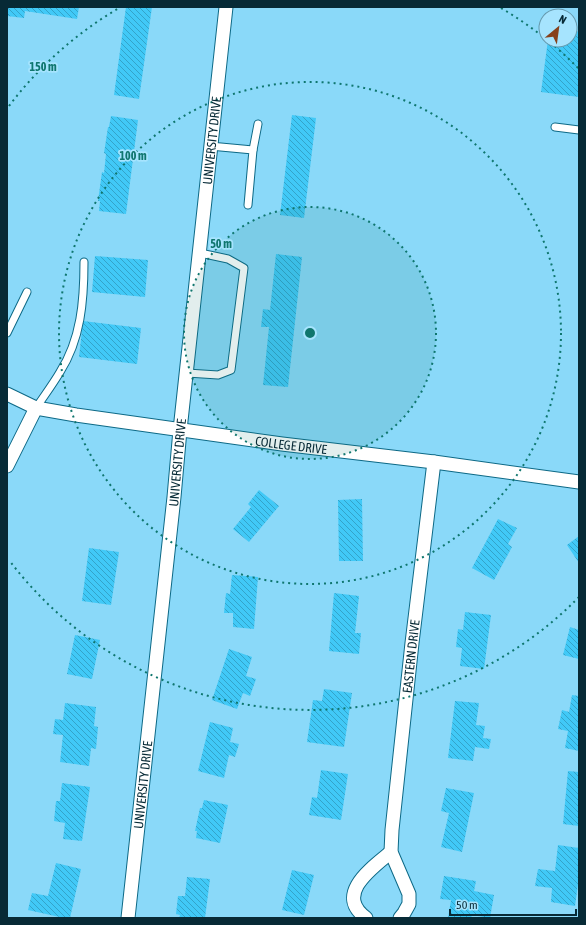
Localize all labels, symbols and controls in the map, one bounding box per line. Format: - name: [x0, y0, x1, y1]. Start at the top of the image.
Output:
- north arrow: [538, 8, 578, 48]
- text: N: [557, 12, 569, 26]
- text: 150 m: [29, 60, 57, 74]
- street label: UNIVERSITY DRIVE: [200, 95, 224, 185]
- text: 100 m: [119, 149, 147, 163]
- text: 50 m: [210, 237, 232, 251]
- centre of rings: [303, 326, 317, 340]
- street label: UNIVERSITY DRIVE: [166, 418, 189, 507]
- street label: COLLEGE DRIVE: [254, 433, 328, 457]
- street label: EASTERN DRIVE: [400, 619, 423, 694]
- street label: UNIVERSITY DRIVE: [131, 740, 155, 830]
- scale bar: [450, 891, 576, 917]
- text: 50 m: [456, 898, 478, 912]

